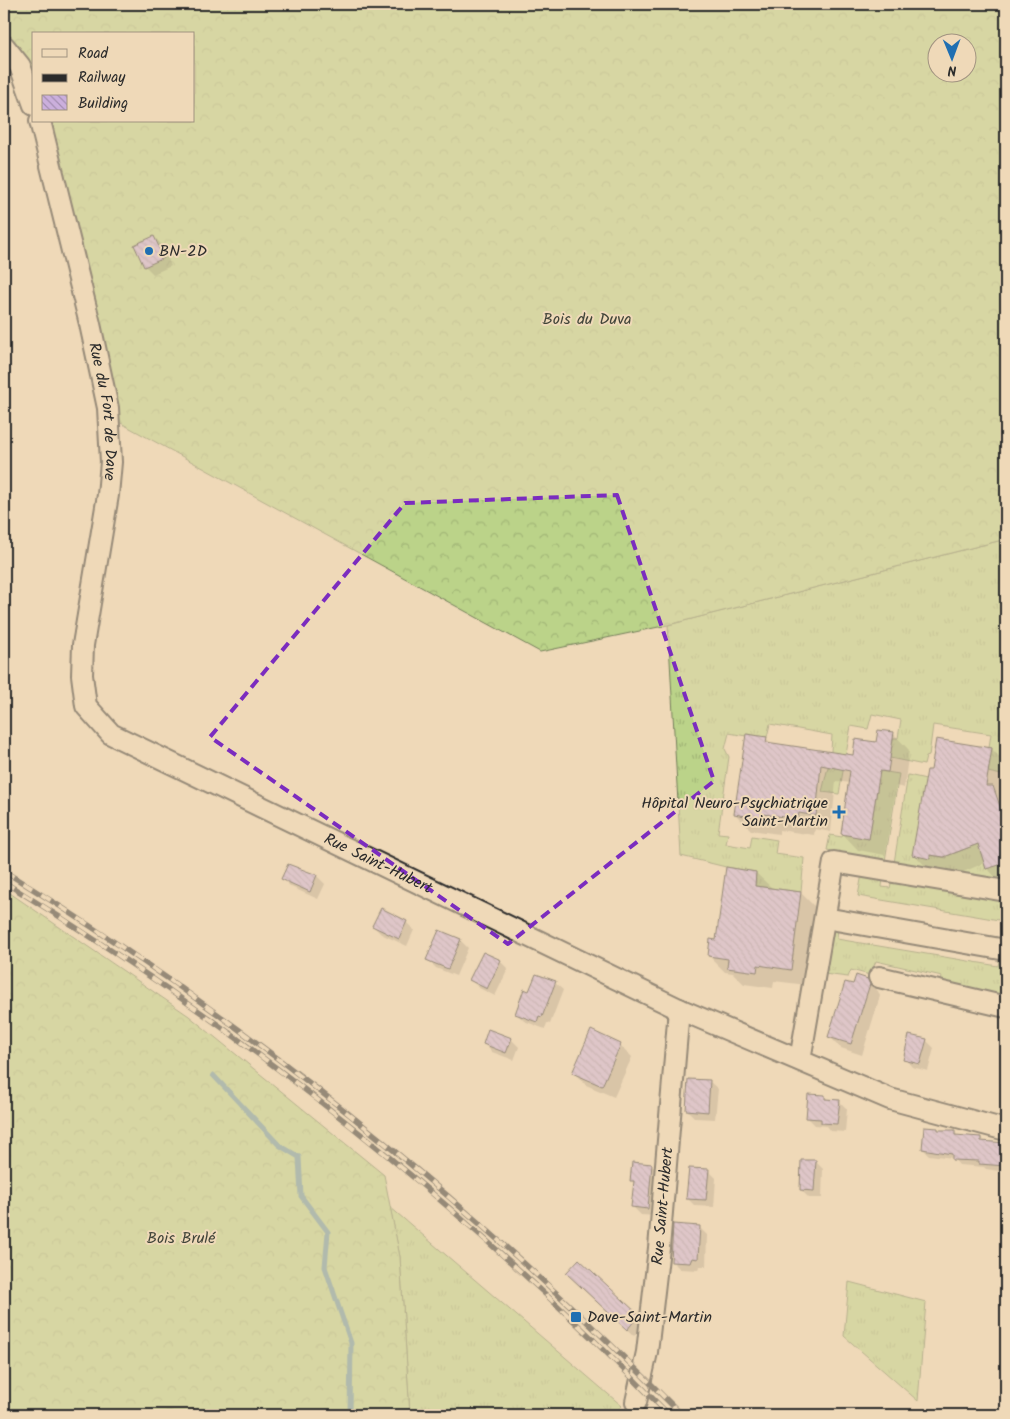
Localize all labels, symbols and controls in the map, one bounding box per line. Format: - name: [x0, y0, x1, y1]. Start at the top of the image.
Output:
- legend: [32, 32, 195, 122]
- north arrow: [928, 32, 978, 82]
- text: Road: [78, 42, 109, 66]
- text: N: [947, 59, 957, 81]
- text: Railway: [78, 66, 126, 90]
- text: Building: [78, 92, 128, 116]
- place label: BN-2D: [159, 239, 207, 264]
- marker: BN-2D: [143, 245, 155, 257]
- park label: Bois du Duva: [543, 307, 631, 332]
- street label: Rue du Fort de Dave: [82, 340, 124, 482]
- place label: Hôpital Neuro-Psychiatrique Saint-Martin: [641, 791, 828, 834]
- marker: Hôpital Neuro-Psychiatrique Saint-Martin: [832, 805, 846, 819]
- street label: Rue Saint-Hubert: [320, 826, 438, 901]
- street label: Rue Saint-Hubert: [645, 1145, 680, 1266]
- park label: Bois Brulé: [147, 1226, 216, 1251]
- place label: Dave-Saint-Martin: [587, 1305, 712, 1330]
- marker: Dave-Saint-Martin: [569, 1310, 583, 1324]

